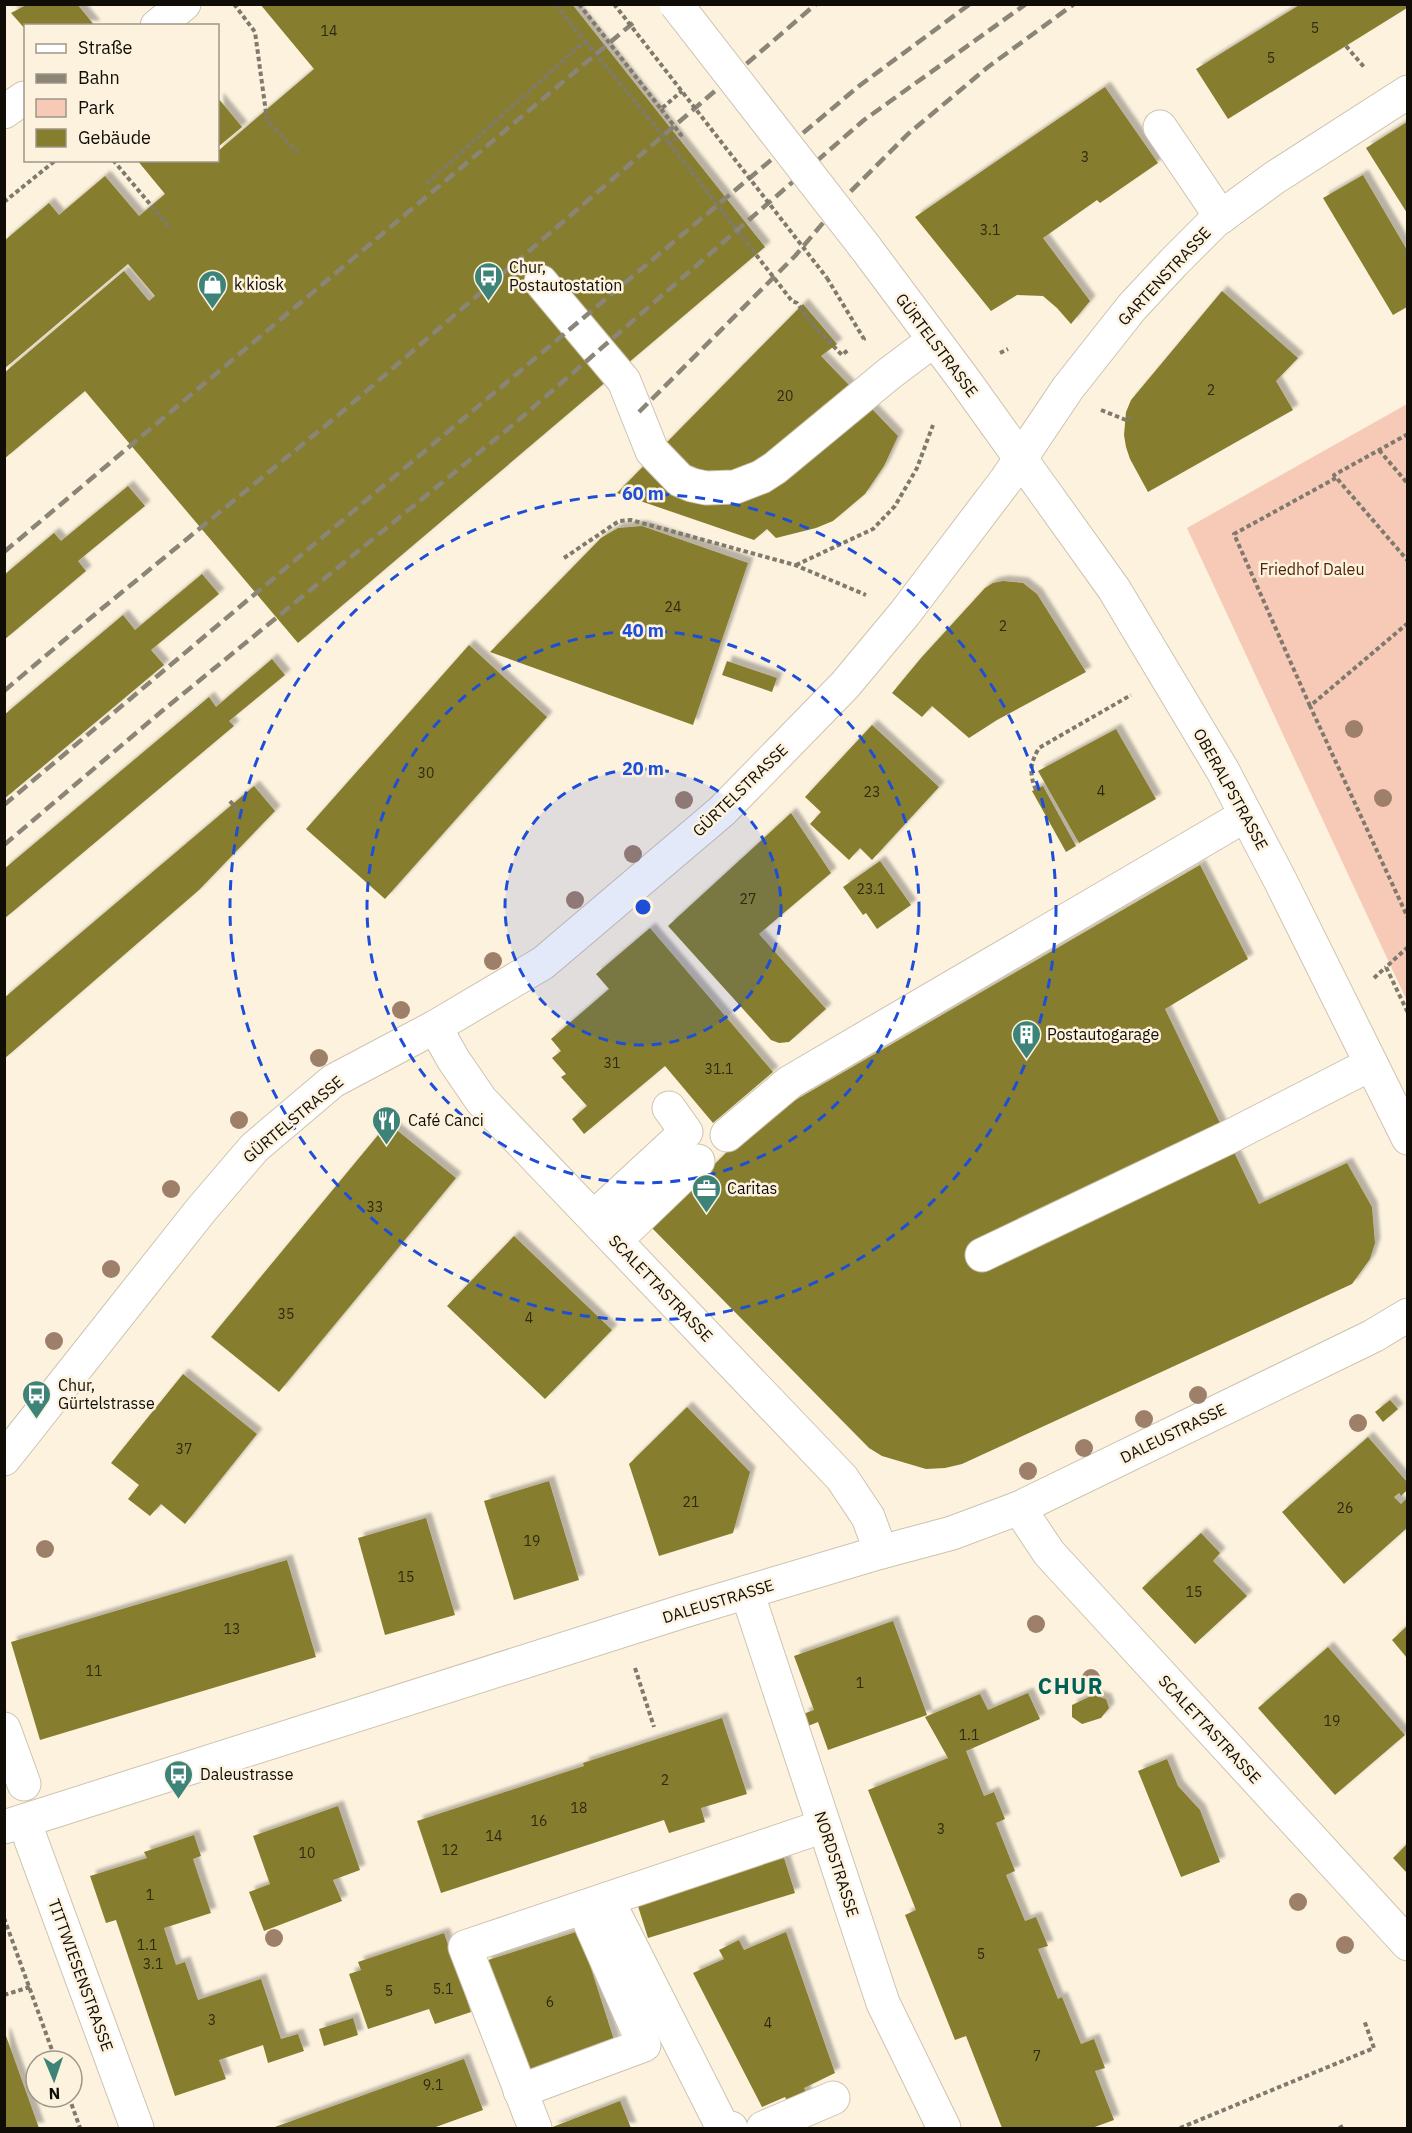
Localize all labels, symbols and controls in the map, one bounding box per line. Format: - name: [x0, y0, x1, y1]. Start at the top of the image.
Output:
- house number: 5: [1311, 19, 1319, 37]
- house number: 14: [321, 22, 337, 40]
- legend: [24, 24, 219, 162]
- text: Straße: [78, 36, 132, 59]
- house number: 5: [1267, 49, 1275, 67]
- text: Bahn: [78, 66, 120, 89]
- text: Park: [78, 96, 115, 119]
- text: Gebäude: [78, 126, 151, 149]
- house number: 3: [1081, 148, 1089, 166]
- house number: 3.1: [980, 221, 1000, 239]
- street label: GARTENSTRASSE: [1113, 223, 1215, 329]
- place label: Chur, Postautostation: [509, 257, 622, 295]
- bus stop icon: Chur, Postautostation: [472, 260, 504, 302]
- shop icon: k kiosk: [197, 268, 229, 310]
- place label: k kiosk: [234, 274, 284, 294]
- street label: GÜRTELSTRASSE: [891, 289, 983, 401]
- house number: 2: [1207, 381, 1215, 399]
- house number: 20: [777, 387, 793, 405]
- text: 60 m: [622, 482, 664, 505]
- park label: Friedhof Daleu: [1260, 559, 1364, 579]
- house number: 24: [665, 598, 681, 616]
- house number: 2: [999, 617, 1007, 635]
- text: 40 m: [622, 619, 664, 642]
- street label: OBERALPSTRASSE: [1189, 725, 1273, 853]
- street label: GÜRTELSTRASSE: [688, 739, 792, 841]
- text: 20 m: [622, 757, 664, 780]
- house number: 30: [418, 764, 434, 782]
- house number: 4: [1097, 782, 1105, 800]
- house number: 23: [864, 783, 880, 801]
- house number: 23.1: [856, 880, 886, 898]
- house number: 27: [740, 890, 756, 908]
- centre of rings: [633, 897, 653, 917]
- building icon: Postautogarage: [1010, 1018, 1042, 1060]
- place label: Postautogarage: [1047, 1024, 1159, 1044]
- house number: 31: [604, 1054, 620, 1072]
- house number: 31.1: [704, 1060, 734, 1078]
- street label: GÜRTELSTRASSE: [239, 1071, 347, 1167]
- restaurant icon: Café Canci: [371, 1104, 403, 1146]
- place label: Café Canci: [408, 1110, 484, 1130]
- office icon: Caritas: [690, 1172, 722, 1214]
- place label: Caritas: [727, 1178, 777, 1198]
- house number: 33: [367, 1198, 383, 1216]
- street label: SCALETTASTRASSE: [605, 1230, 717, 1346]
- house number: 35: [278, 1305, 294, 1323]
- house number: 4: [525, 1309, 533, 1327]
- place label: Chur, Gürtelstrasse: [58, 1375, 155, 1413]
- bus stop icon: Chur, Gürtelstrasse: [21, 1378, 53, 1420]
- street label: DALEUSTRASSE: [1117, 1399, 1229, 1467]
- house number: 37: [176, 1440, 192, 1458]
- house number: 21: [683, 1493, 699, 1511]
- house number: 26: [1337, 1499, 1353, 1517]
- house number: 19: [524, 1532, 540, 1550]
- house number: 15: [398, 1568, 414, 1586]
- street label: DALEUSTRASSE: [660, 1575, 776, 1627]
- house number: 15: [1186, 1583, 1202, 1601]
- house number: 13: [224, 1620, 240, 1638]
- house number: 11: [86, 1662, 102, 1680]
- district label: CHUR: [1038, 1671, 1104, 1700]
- street label: SCALETTASTRASSE: [1155, 1671, 1265, 1787]
- house number: 1: [856, 1674, 864, 1692]
- house number: 19: [1324, 1712, 1340, 1730]
- house number: 1.1: [959, 1726, 979, 1744]
- bus stop icon: Daleustrasse: [163, 1758, 195, 1800]
- place label: Daleustrasse: [200, 1764, 294, 1784]
- house number: 2: [661, 1771, 669, 1789]
- house number: 18: [571, 1799, 587, 1817]
- street label: NORDSTRASSE: [810, 1809, 864, 1919]
- house number: 16: [531, 1812, 547, 1830]
- house number: 3: [937, 1820, 945, 1838]
- house number: 14: [486, 1827, 502, 1845]
- house number: 12: [442, 1841, 458, 1859]
- house number: 10: [299, 1844, 315, 1862]
- house number: 1: [146, 1886, 154, 1904]
- street label: TITTWIESENSTRASSE: [44, 1896, 118, 2054]
- house number: 1.1: [137, 1936, 157, 1954]
- house number: 5: [977, 1945, 985, 1963]
- house number: 3.1: [143, 1955, 163, 1973]
- house number: 5.1: [433, 1980, 453, 1998]
- house number: 5: [385, 1982, 393, 2000]
- house number: 6: [546, 1993, 554, 2011]
- house number: 3: [208, 2011, 216, 2029]
- house number: 4: [764, 2014, 772, 2032]
- house number: 7: [1033, 2047, 1041, 2065]
- north arrow: [24, 2049, 84, 2109]
- house number: 9.1: [423, 2076, 443, 2094]
- text: N: [48, 2084, 61, 2104]

